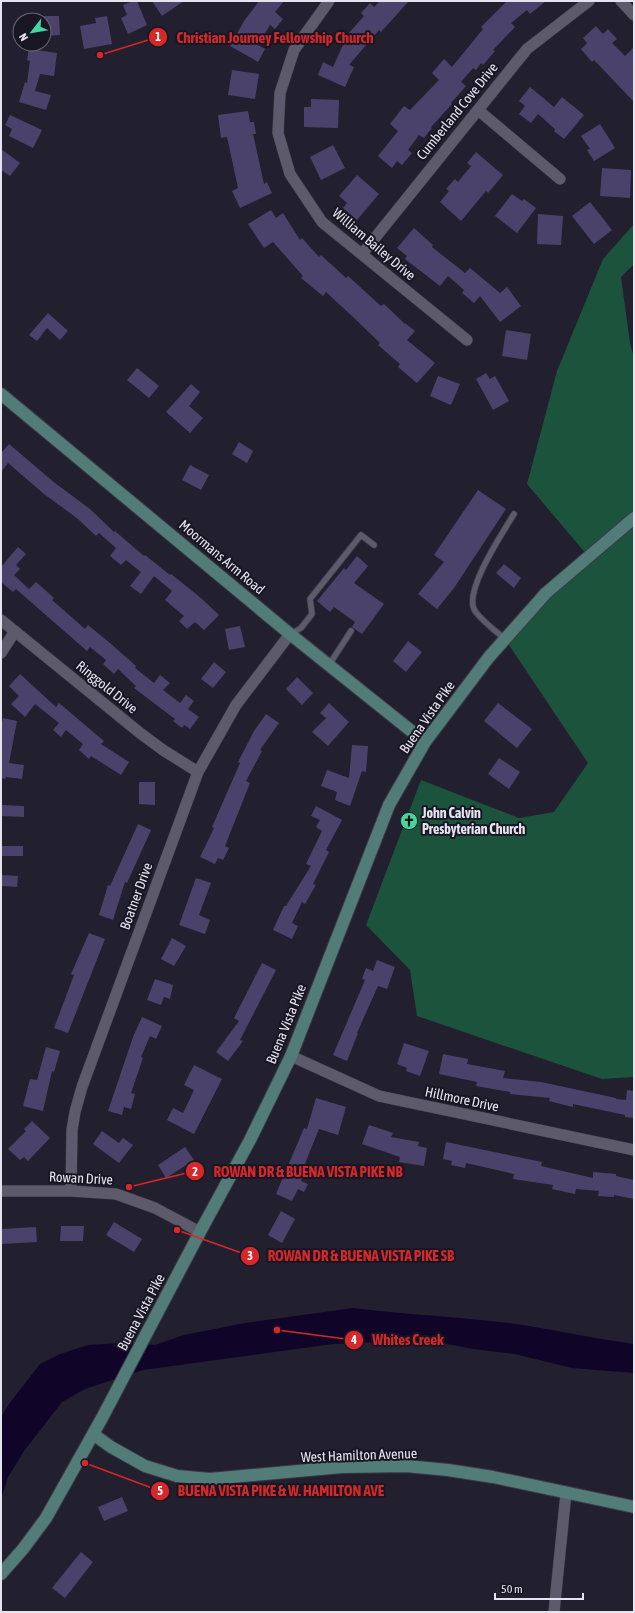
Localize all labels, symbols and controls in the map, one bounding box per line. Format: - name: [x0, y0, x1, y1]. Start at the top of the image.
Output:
- north arrow: [12, 12, 52, 52]
- callout: Christian Journey Fellowship Church: [148, 24, 381, 51]
- text: Christian Journey Fellowship Church: [177, 29, 373, 46]
- text: 1: [155, 30, 161, 44]
- text: N: [17, 31, 30, 43]
- street label: Cumberland Cove Drive: [413, 59, 501, 163]
- street label: William Bailey Drive: [329, 205, 419, 283]
- street label: Moormans Arm Road: [176, 517, 268, 597]
- street label: Ringgold Drive: [73, 657, 141, 717]
- street label: Buena Vista Pike: [396, 678, 458, 756]
- place label: John Calvin Presbyterian Church: [421, 805, 526, 837]
- church icon: John Calvin Presbyterian Church: [399, 811, 419, 831]
- street label: Boatner Drive: [116, 860, 156, 932]
- street label: Buena Vista Pike: [263, 982, 309, 1066]
- street label: Hillmore Drive: [424, 1083, 500, 1115]
- callout: ROWAN DR & BUENA VISTA PIKE NB: [185, 1158, 410, 1185]
- text: ROWAN DR & BUENA VISTA PIKE NB: [213, 1163, 403, 1180]
- text: 2: [192, 1165, 198, 1179]
- street label: Rowan Drive: [49, 1168, 113, 1188]
- callout: ROWAN DR & BUENA VISTA PIKE SB: [240, 1242, 462, 1269]
- text: ROWAN DR & BUENA VISTA PIKE SB: [268, 1247, 455, 1264]
- text: 3: [247, 1249, 253, 1263]
- street label: Buena Vista Pike: [114, 1271, 168, 1353]
- callout: Whites Creek: [344, 1327, 452, 1354]
- text: Whites Creek: [371, 1331, 444, 1348]
- text: 4: [350, 1333, 357, 1347]
- street label: West Hamilton Avenue: [300, 1445, 418, 1465]
- callout: BUENA VISTA PIKE & W. HAMILTON AVE: [150, 1478, 392, 1505]
- text: BUENA VISTA PIKE & W. HAMILTON AVE: [178, 1482, 385, 1499]
- text: 5: [157, 1484, 163, 1498]
- scale bar: [495, 1575, 583, 1601]
- text: 50 m: [501, 1582, 523, 1596]

